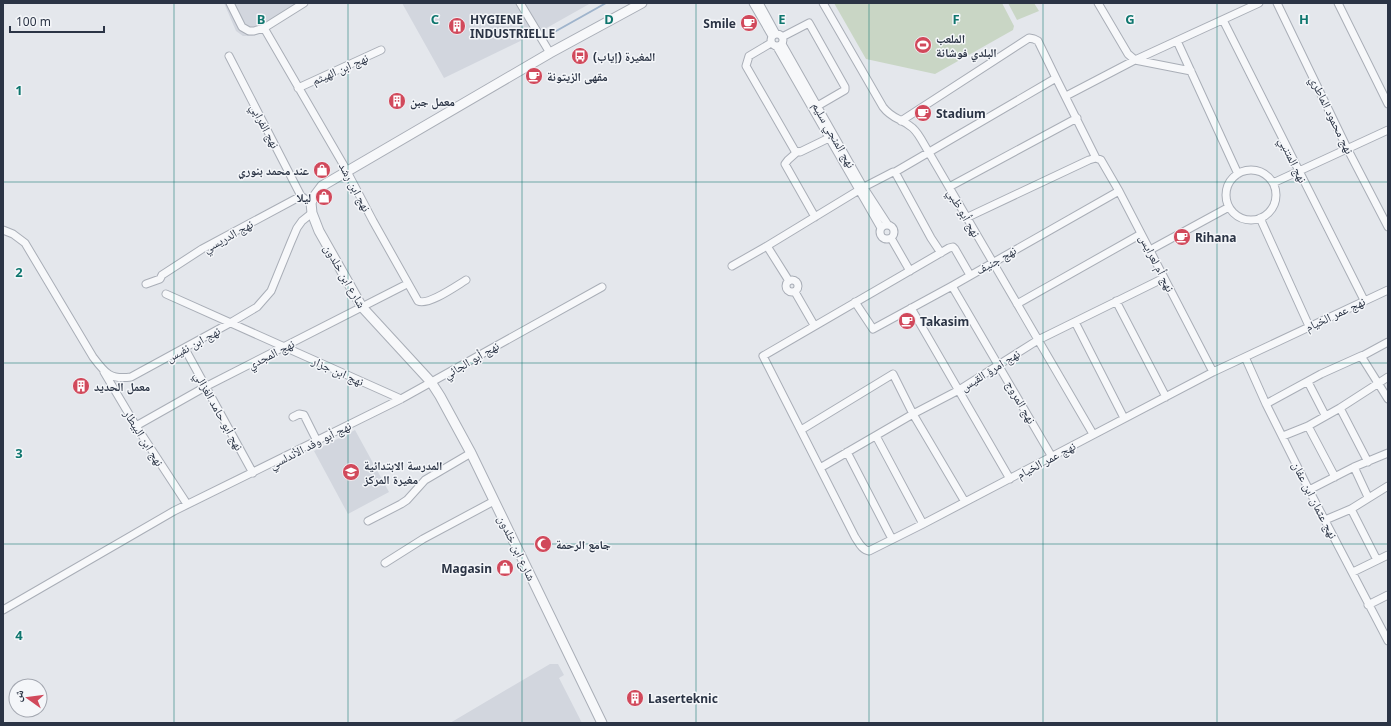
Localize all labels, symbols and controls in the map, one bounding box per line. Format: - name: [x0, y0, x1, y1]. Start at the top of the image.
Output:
- scale bar: [10, 8, 104, 34]
- text: B: [257, 10, 265, 28]
- text: C: [431, 10, 439, 28]
- text: D: [604, 10, 614, 28]
- text: E: [778, 10, 786, 28]
- text: F: [952, 10, 960, 28]
- text: G: [1125, 10, 1135, 28]
- text: H: [1299, 10, 1309, 28]
- place label: HYGIENE INDUSTRIELLE: [470, 11, 555, 42]
- text: 100 m: [16, 13, 51, 30]
- cafe icon: Smile: [739, 13, 759, 33]
- place label: Smile: [703, 15, 736, 32]
- building icon: HYGIENE INDUSTRIELLE: [447, 16, 467, 36]
- place label: الملعب البلدي فوشانة: [936, 30, 997, 62]
- sports icon: الملعب البلدي فوشانة: [913, 35, 933, 55]
- bus stop icon: المغيرة (إياب): [570, 46, 590, 66]
- place label: المغيرة (إياب): [593, 48, 655, 65]
- street label: نهج ابن الهيثم: [309, 49, 371, 89]
- cafe icon: مقهى الزيتونة: [524, 66, 544, 86]
- place label: مقهى الزيتونة: [547, 68, 608, 85]
- street label: نهج محمود الماطري: [1304, 73, 1358, 158]
- text: 1: [15, 81, 23, 99]
- building icon: معمل جبن: [387, 91, 407, 111]
- place label: معمل جبن: [410, 93, 455, 110]
- street label: نهج المنجي سليم: [806, 99, 860, 172]
- street label: نهج الفرابي: [244, 101, 284, 152]
- cafe icon: Stadium: [913, 103, 933, 123]
- place label: Stadium: [936, 105, 986, 122]
- street label: نهج المتنبي: [1273, 134, 1311, 187]
- street label: نهج ابن رشد: [335, 159, 375, 215]
- shop icon: عند محمد بنوري: [312, 160, 332, 180]
- place label: عند محمد بنوري: [238, 162, 309, 180]
- street label: نهج أبو ظبي: [941, 186, 985, 241]
- shop icon: ليلا: [314, 187, 334, 207]
- place label: ليلا: [297, 189, 311, 206]
- street label: نهج الدريسي: [200, 215, 257, 259]
- cafe icon: Rihana: [1172, 227, 1192, 247]
- place label: Rihana: [1195, 229, 1236, 246]
- street label: نهج أم لعرايس: [1135, 231, 1179, 295]
- street label: شارع ابن خلدون: [320, 241, 370, 311]
- street label: نهج جنيف: [973, 242, 1019, 278]
- text: 2: [15, 263, 23, 281]
- street label: نهج عمر الخيام: [1302, 293, 1368, 335]
- cafe icon: Takasim: [897, 311, 917, 331]
- place label: Takasim: [920, 313, 969, 330]
- street label: نهج ابن نفيس: [163, 322, 223, 366]
- street label: نهج المجدي: [245, 335, 298, 375]
- street label: نهج أبو الجائي: [440, 337, 503, 385]
- street label: نهج امرؤ القيس: [957, 345, 1023, 395]
- street label: نهج ابن جزار: [308, 352, 367, 390]
- street label: نهج أبو حامد الغزالي: [189, 369, 248, 454]
- building icon: معمل الحديد: [71, 376, 91, 396]
- street label: نهج المروج: [1002, 377, 1040, 427]
- place label: معمل الحديد: [94, 378, 151, 395]
- street label: نهج ابن البيطار: [119, 406, 168, 470]
- street label: نهج أبو وفد الأندلسي: [266, 417, 355, 475]
- street label: نهج عمر الخيام: [1013, 437, 1079, 483]
- text: 3: [15, 444, 23, 462]
- place label: المدرسة الابتدائية مغيرة المركز: [363, 457, 442, 488]
- street label: نهج عثمان ابن عفان: [1288, 458, 1342, 542]
- school or university icon: المدرسة الابتدائية مغيرة المركز: [341, 462, 361, 482]
- street label: شارع ابن خلدون: [494, 512, 540, 584]
- mosque icon: جامع الرحمة: [533, 534, 553, 554]
- place label: جامع الرحمة: [556, 536, 611, 553]
- shop icon: Magasin: [495, 558, 515, 578]
- place label: Magasin: [441, 560, 492, 577]
- text: 4: [15, 626, 23, 644]
- north arrow: [8, 678, 48, 718]
- text: ش: [9, 688, 28, 703]
- building icon: Laserteknic: [625, 688, 645, 708]
- place label: Laserteknic: [648, 690, 718, 707]

